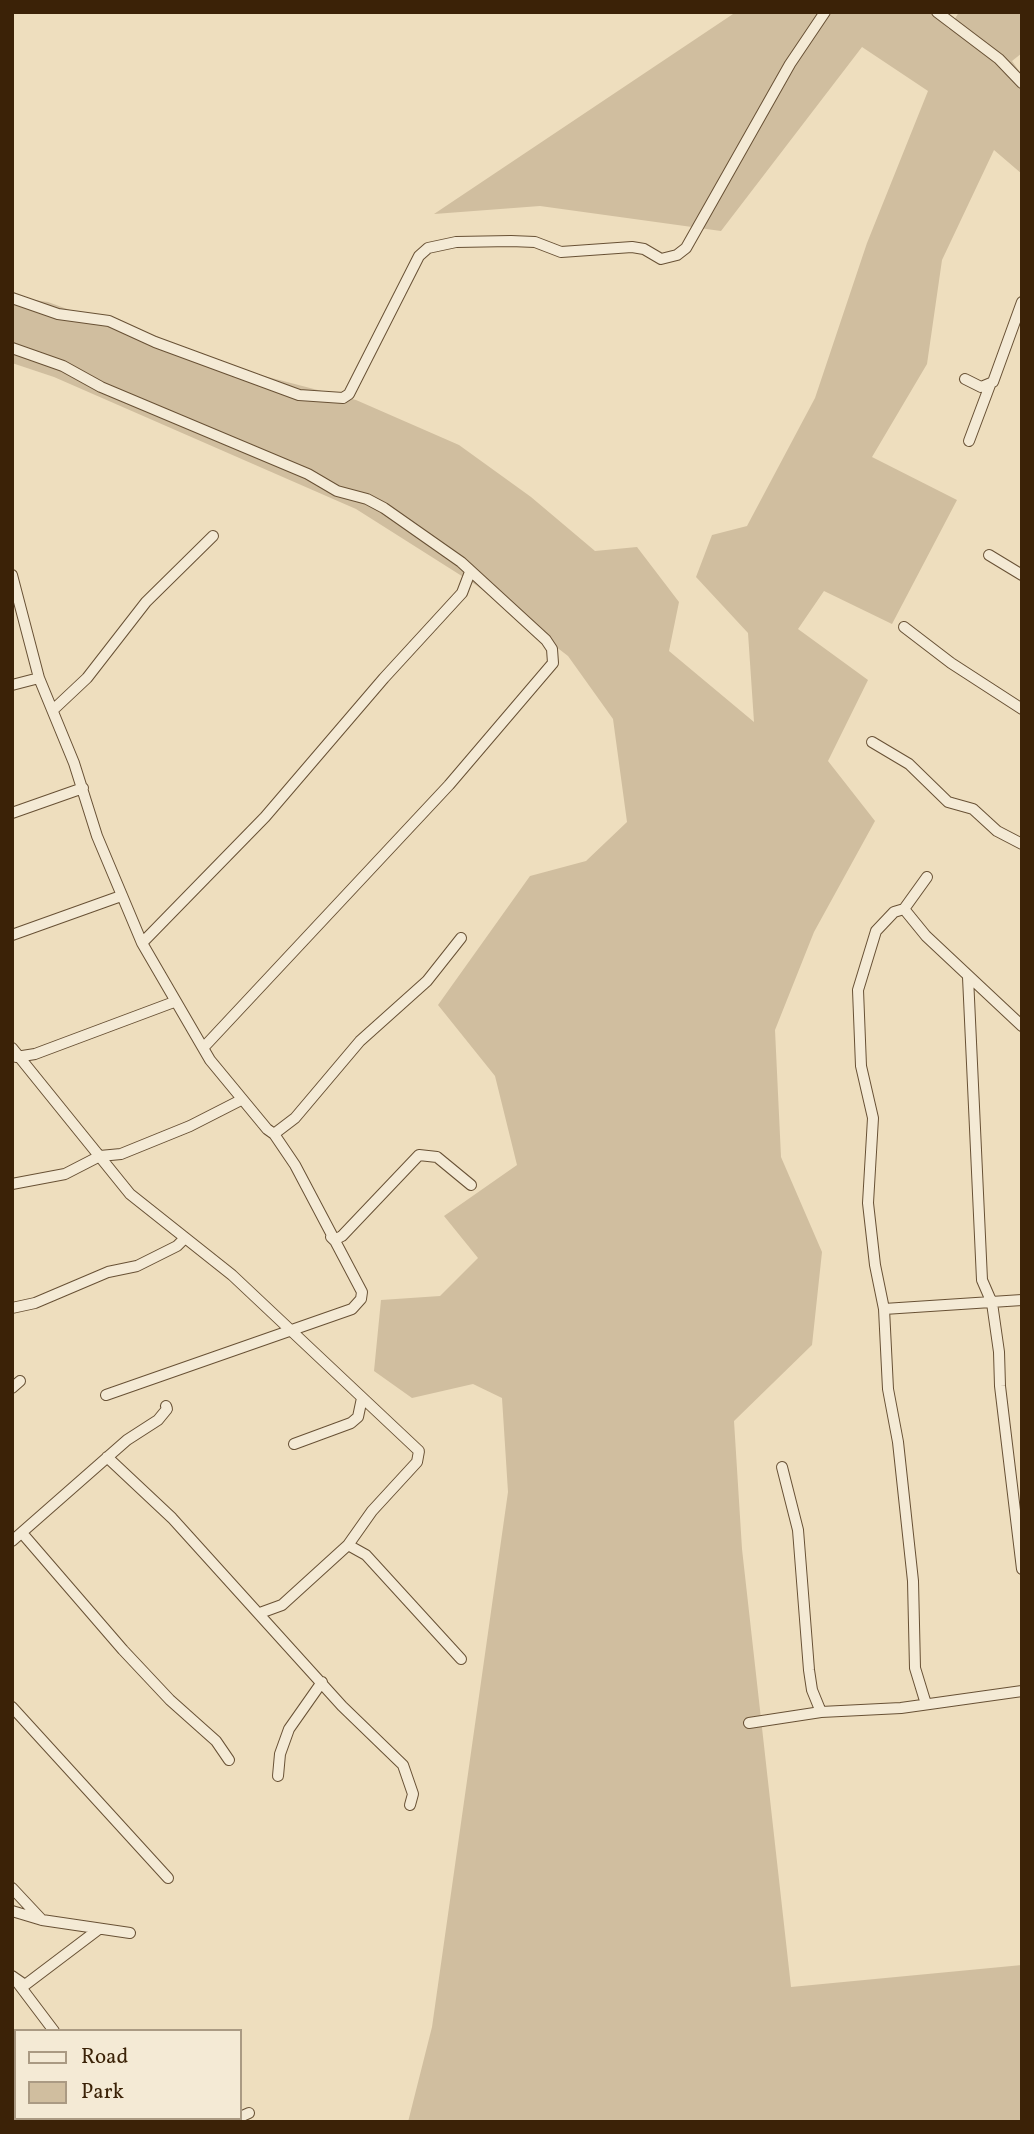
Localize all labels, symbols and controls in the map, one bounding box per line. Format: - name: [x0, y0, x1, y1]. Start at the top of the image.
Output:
- legend: [14, 2029, 242, 2120]
- text: Road: [81, 2043, 128, 2072]
- text: Park: [81, 2078, 124, 2107]

